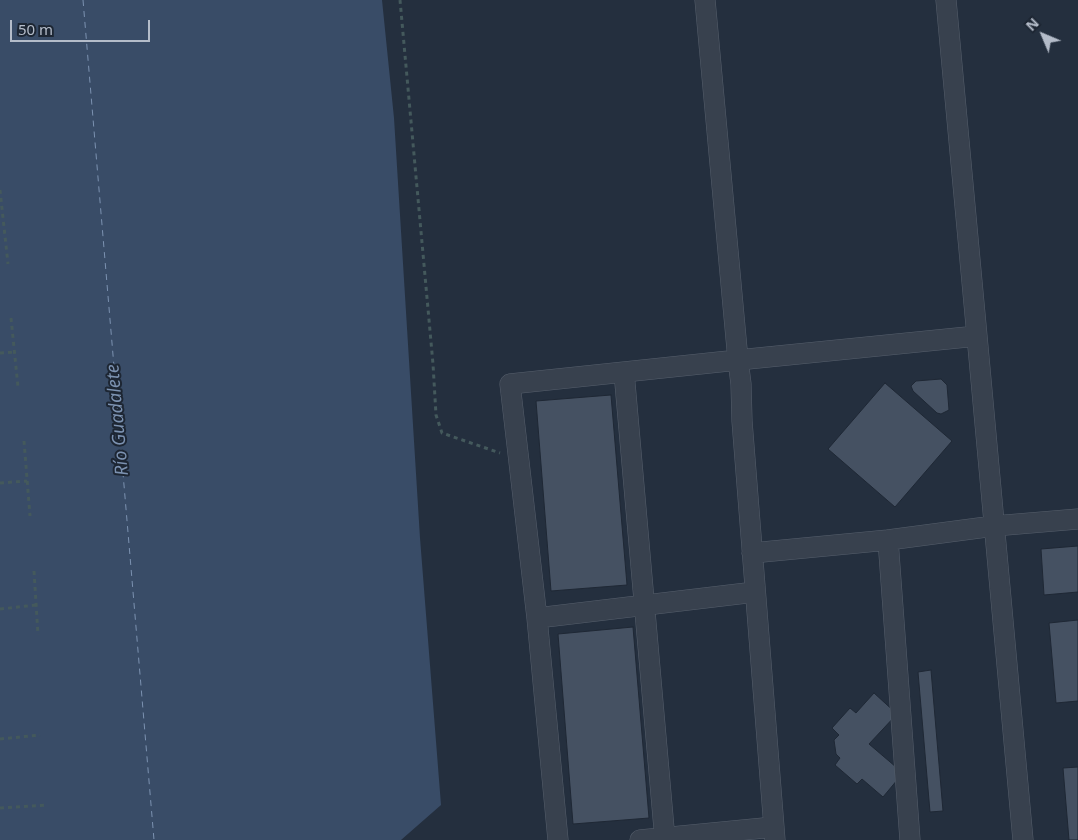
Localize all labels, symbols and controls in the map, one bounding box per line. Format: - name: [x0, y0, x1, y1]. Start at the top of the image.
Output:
- scale bar: [12, 10, 152, 42]
- north arrow: [1018, 10, 1068, 60]
- text: N: [1021, 13, 1043, 35]
- text: 50 m: [18, 19, 53, 39]
- water label: Río Guadalete: [102, 363, 134, 477]

